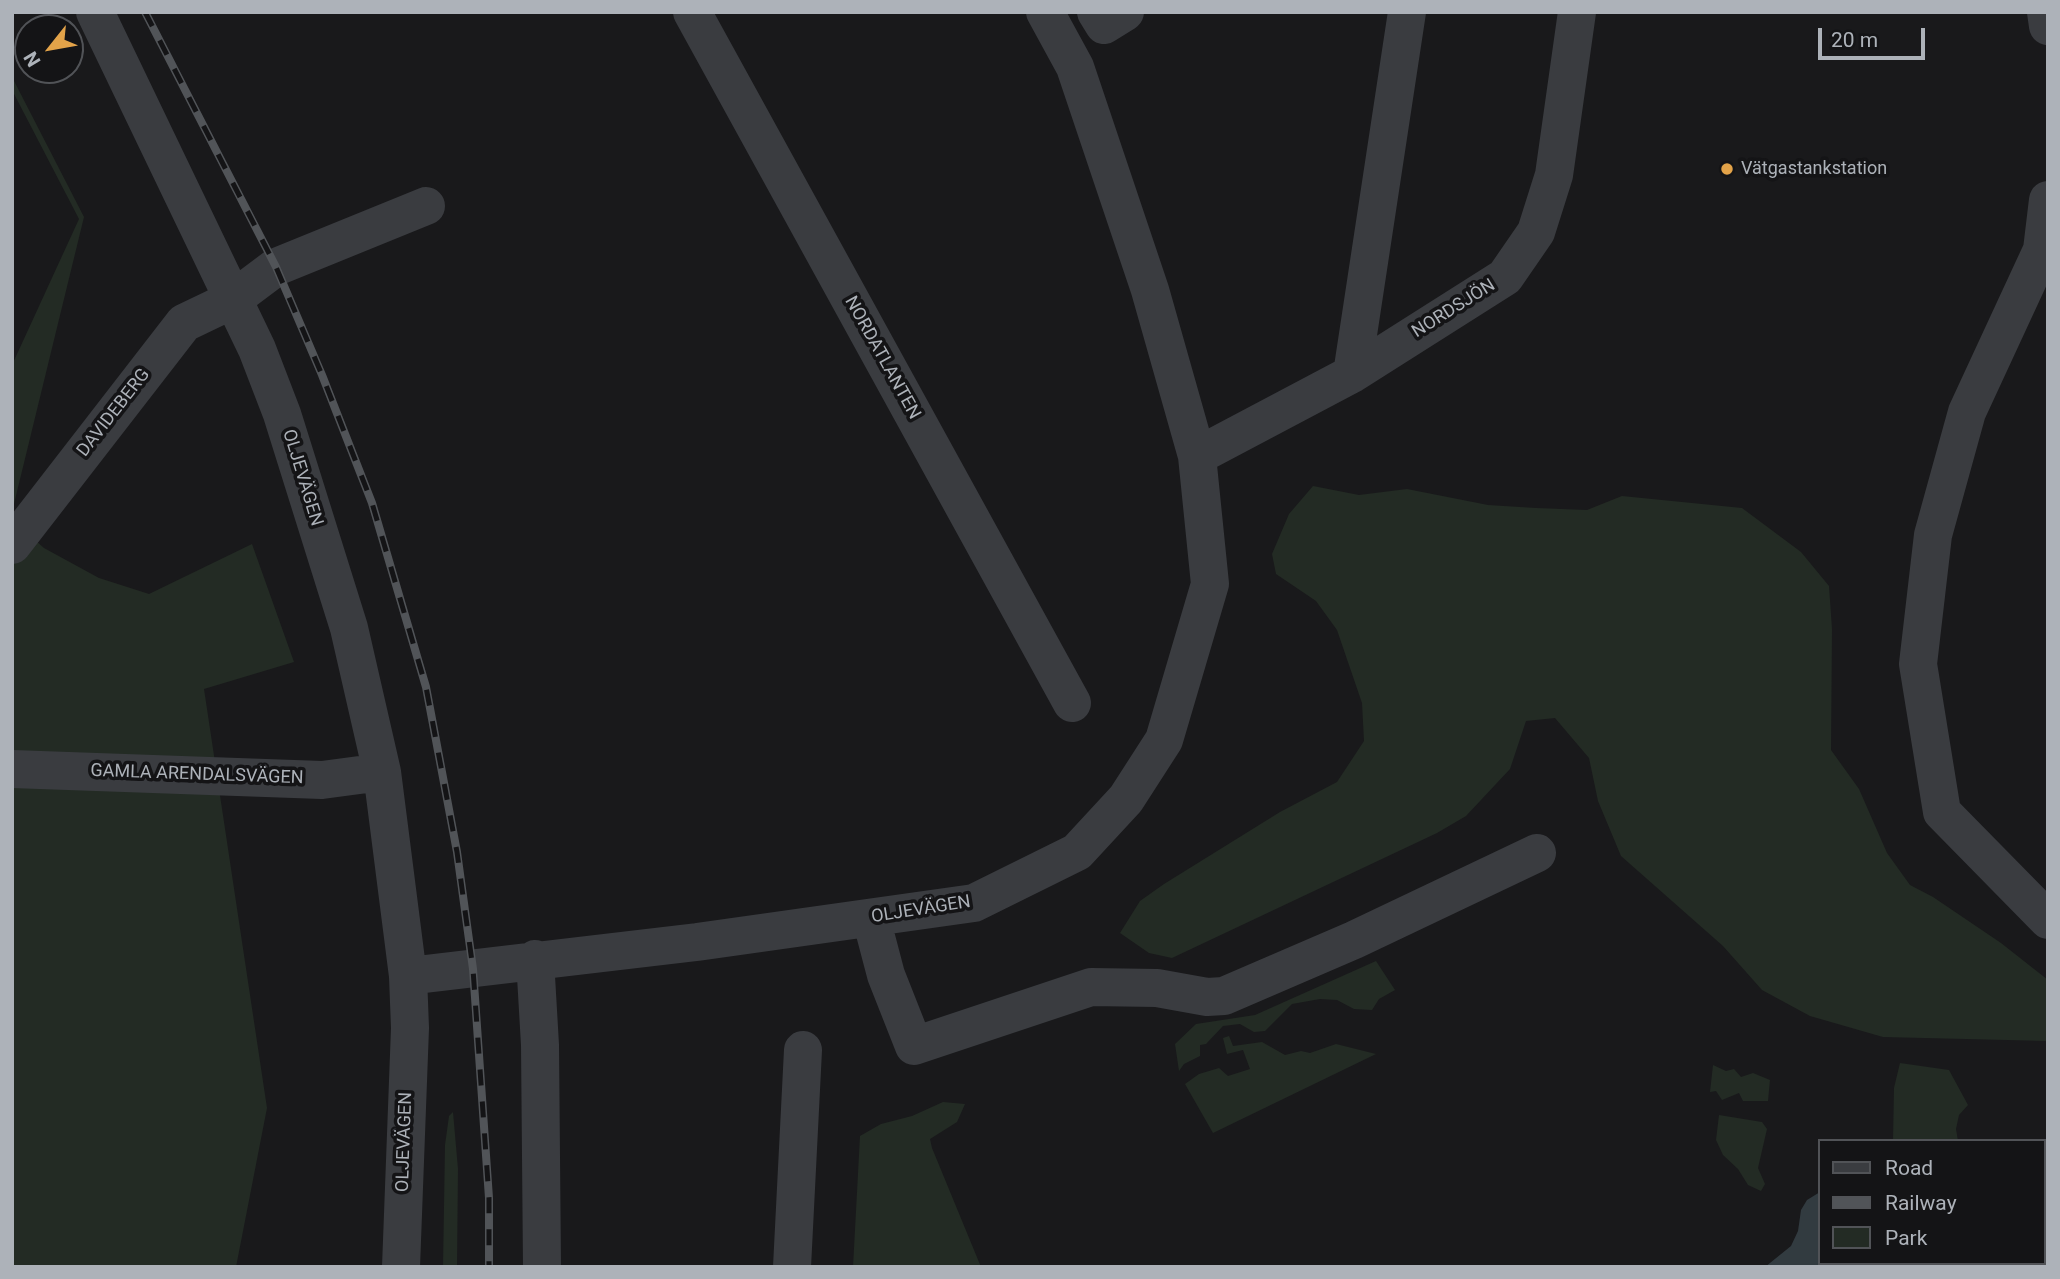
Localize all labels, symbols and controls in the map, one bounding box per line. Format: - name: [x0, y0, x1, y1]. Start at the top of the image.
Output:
- north arrow: [14, 14, 84, 84]
- scale bar: [1822, 14, 1929, 58]
- text: 20 m: [1831, 28, 1878, 52]
- text: N: [19, 47, 46, 71]
- place label: Vätgastankstation: [1741, 158, 1887, 180]
- marker: Vätgastankstation: [1719, 161, 1735, 177]
- street label: NORDSJÖN: [1408, 275, 1500, 343]
- street label: NORDATLANTEN: [839, 293, 925, 423]
- street label: DAVIDEBERG: [73, 365, 155, 461]
- street label: OLJEVÄGEN: [277, 427, 327, 529]
- street label: GAMLA ARENDALSVÄGEN: [90, 760, 304, 790]
- street label: OLJEVÄGEN: [870, 892, 972, 928]
- street label: OLJEVÄGEN: [392, 1092, 418, 1192]
- legend: [1818, 1139, 2046, 1265]
- text: Road: [1885, 1156, 1933, 1180]
- text: Railway: [1885, 1191, 1957, 1215]
- text: Park: [1885, 1226, 1927, 1250]

